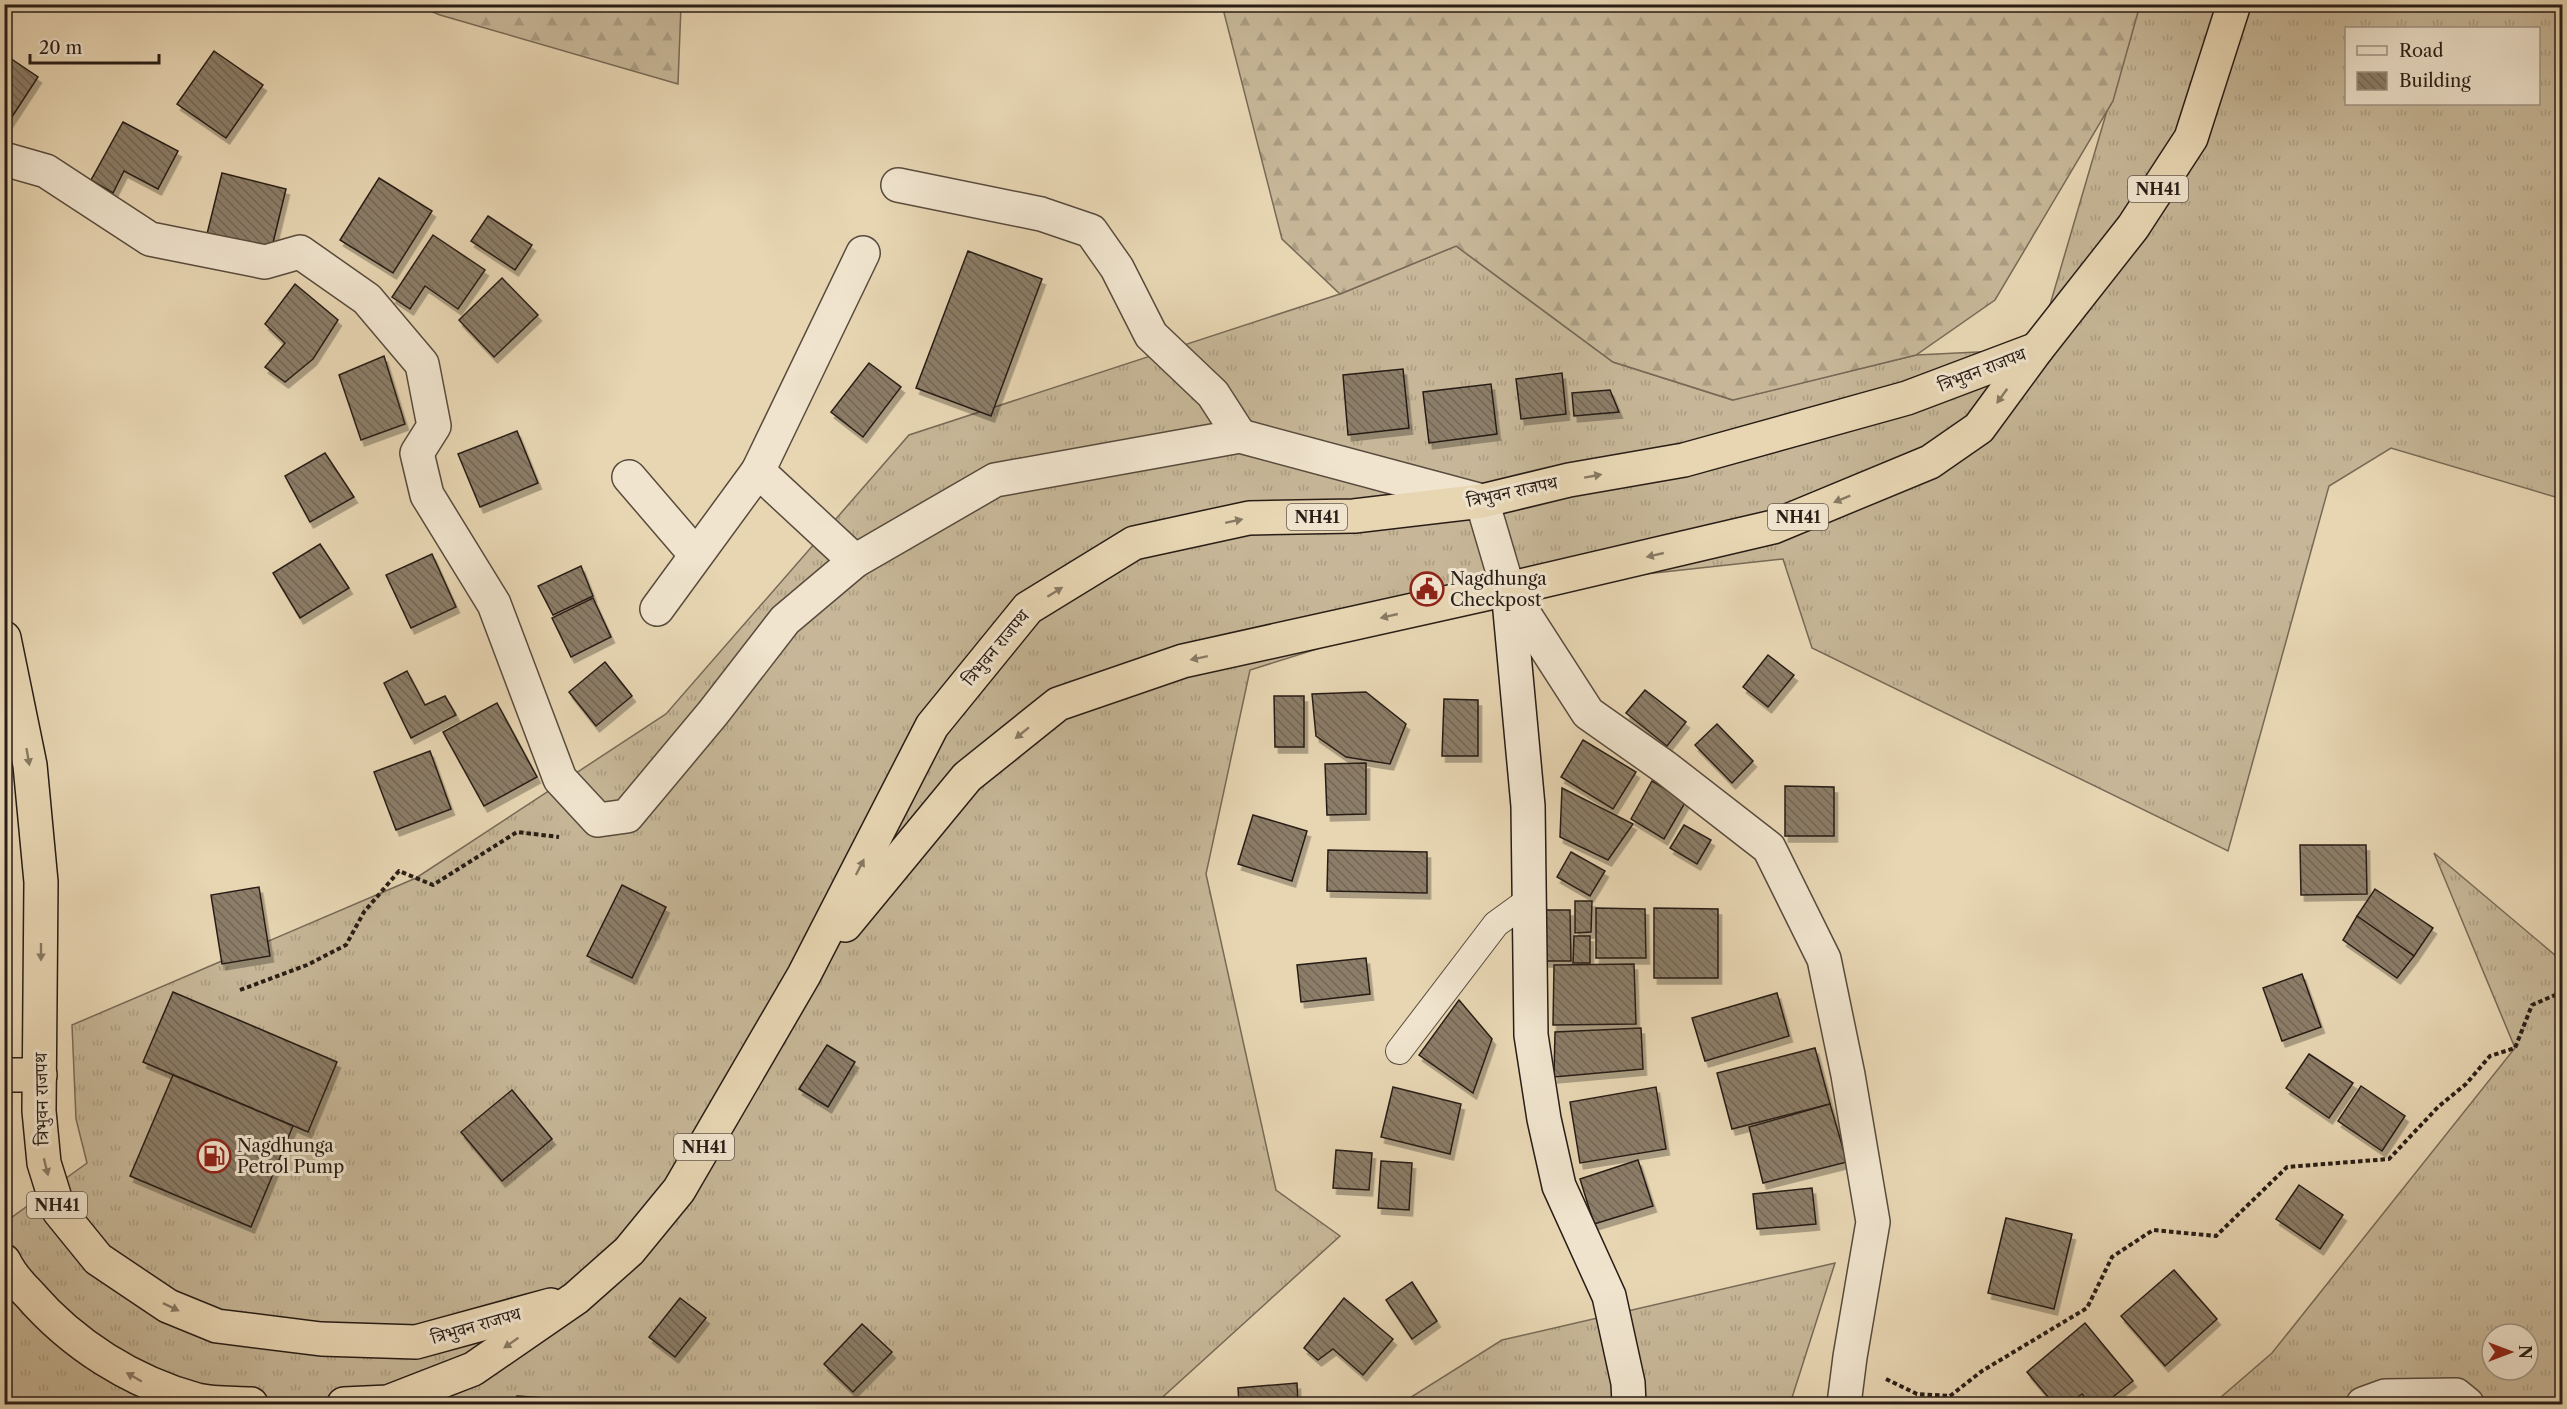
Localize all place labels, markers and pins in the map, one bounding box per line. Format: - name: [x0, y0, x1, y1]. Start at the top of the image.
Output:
- place label: Nagdhunga Checkpost: [1450, 568, 1547, 611]
- public building icon: Nagdhunga Checkpost: [1409, 571, 1445, 607]
- place label: Nagdhunga Petrol Pump: [237, 1135, 344, 1178]
- fuel station icon: Nagdhunga Petrol Pump: [196, 1138, 232, 1174]

